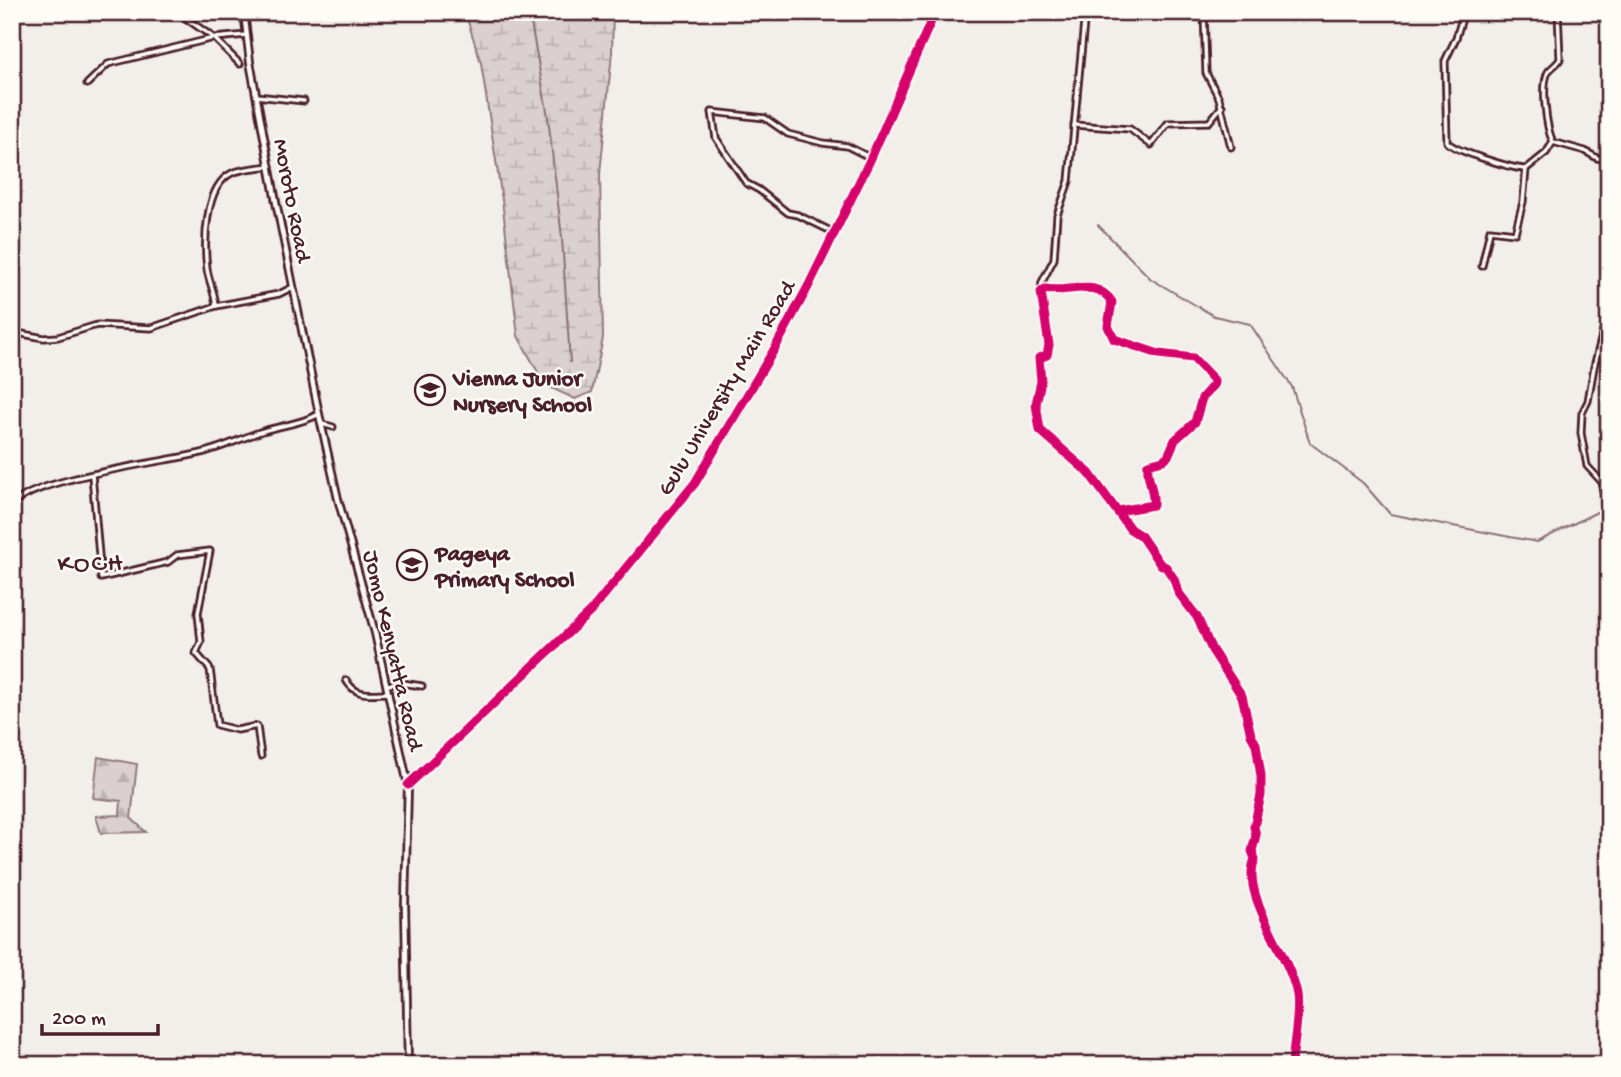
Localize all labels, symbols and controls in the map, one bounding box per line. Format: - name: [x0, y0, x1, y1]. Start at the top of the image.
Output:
- street label: Moroto Road: [265, 137, 316, 266]
- street label: Gulu University Main Road: [653, 275, 804, 501]
- place label: Vienna Junior Nursery School: [452, 367, 592, 420]
- school or university icon: Vienna Junior Nursery School: [413, 373, 447, 407]
- place label: Pageya Primary School: [433, 542, 575, 595]
- street label: Jomo Kenyatta Road: [355, 548, 428, 755]
- school or university icon: Pageya Primary School: [395, 548, 429, 582]
- district label: KOCH: [58, 550, 124, 581]
- scale bar: [42, 993, 158, 1037]
- text: 200 m: [52, 1008, 106, 1033]

